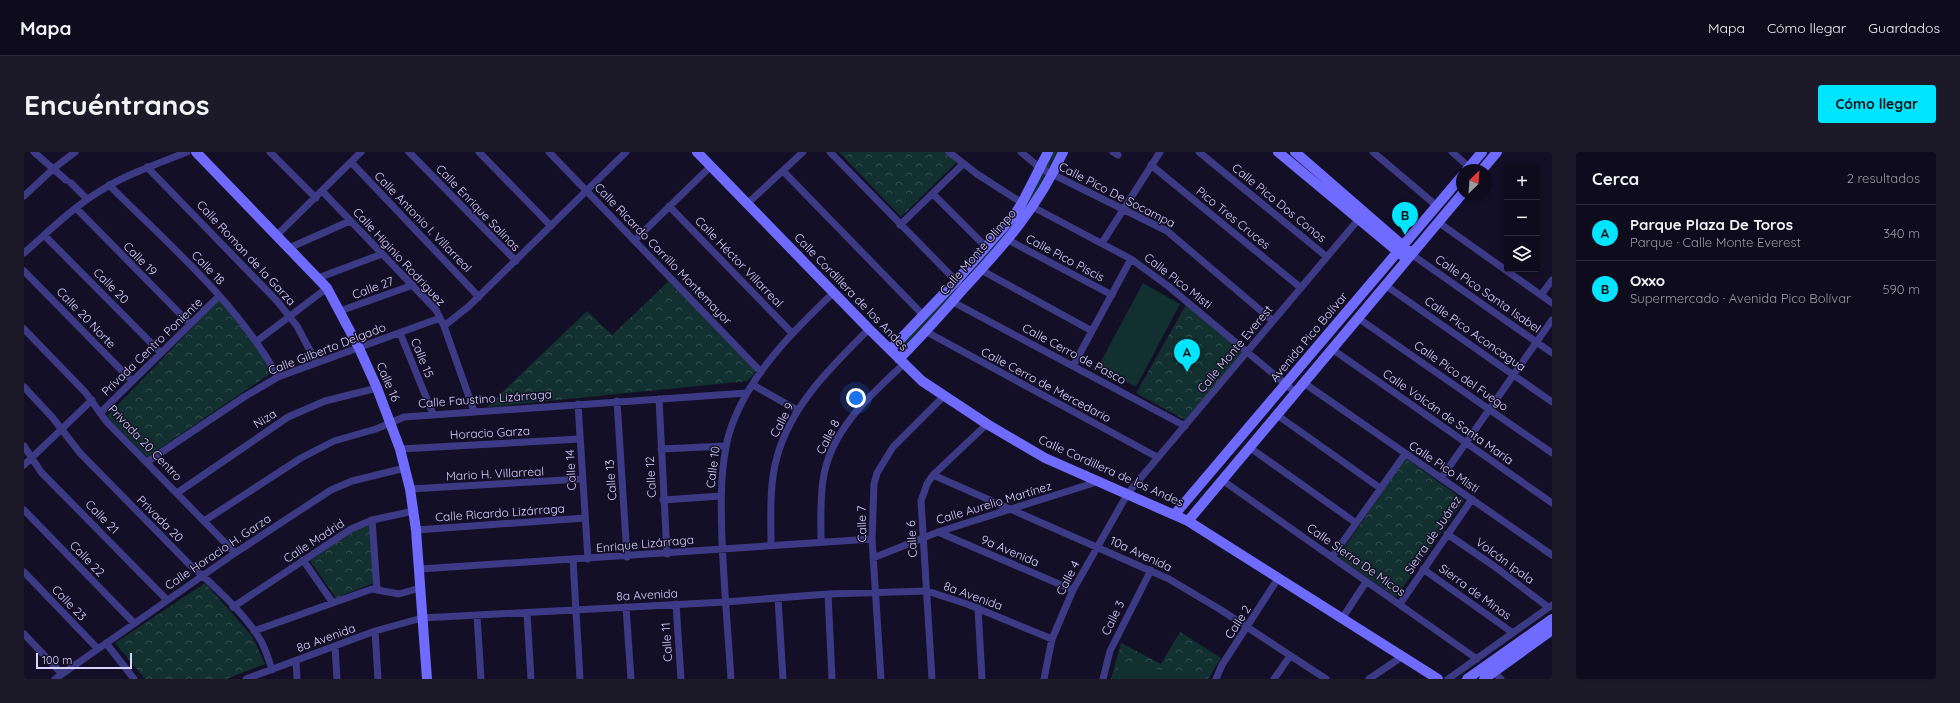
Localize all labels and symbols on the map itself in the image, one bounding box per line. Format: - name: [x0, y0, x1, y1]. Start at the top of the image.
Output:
- street label: Calle Pico De Socampa: [1056, 159, 1178, 230]
- street label: Calle Pico Dos Conos: [1229, 160, 1330, 245]
- street label: Calle Enrique Salinas: [433, 161, 524, 254]
- north arrow: [1456, 164, 1492, 200]
- street label: Calle Antonio I. Villarreal: [371, 168, 475, 275]
- street label: Calle Ricardo Carrillo Montemayor: [591, 180, 735, 328]
- street label: Pico Tres Cruces: [1193, 183, 1274, 252]
- street label: Calle Roman de la Garza: [194, 197, 299, 308]
- pin: B: [1392, 202, 1418, 235]
- street label: Calle Higinio Rodriguez: [350, 205, 449, 309]
- street label: Calle Monte Olimpo: [936, 206, 1019, 298]
- street label: Calle Héctor Villarreal: [692, 213, 787, 310]
- street label: Calle Cordillera de los Andes: [791, 230, 912, 354]
- street label: Calle Pico Piscis: [1023, 231, 1107, 285]
- street label: Calle 19: [120, 239, 161, 279]
- street label: Calle 18: [189, 248, 228, 288]
- street label: Calle Pico Misti: [1141, 250, 1215, 312]
- street label: Calle Pico Santa Isabel: [1433, 251, 1544, 336]
- street label: Calle 20: [90, 265, 132, 307]
- street label: Calle 27: [350, 273, 396, 302]
- street label: Calle 20 Norte: [54, 284, 119, 351]
- street label: Avenida Pico Bolívar: [1267, 288, 1351, 385]
- street label: Calle Pico Aconcagua: [1422, 293, 1529, 374]
- street label: Privada Centro Poniente: [98, 294, 205, 399]
- street label: Calle Monte Everest: [1194, 302, 1275, 395]
- street label: Calle Gilberto Delgado: [266, 319, 388, 378]
- street label: Calle Cerro de Pasco: [1020, 320, 1129, 387]
- street label: Calle 15: [408, 336, 437, 380]
- street label: Calle Pico del Fuego: [1411, 337, 1511, 414]
- pin: A: [1174, 339, 1200, 372]
- street label: Calle Cerro de Mercedario: [979, 344, 1114, 425]
- street label: Calle 16: [373, 360, 404, 404]
- street label: Calle Volcán de Santa María: [1380, 366, 1517, 468]
- street label: Calle Faustino Lizárraga: [418, 386, 552, 411]
- your location: [846, 388, 866, 408]
- street label: Calle 9: [766, 400, 797, 440]
- street label: Privada 20 Centro: [105, 401, 186, 484]
- street label: Niza: [250, 406, 279, 431]
- street label: Calle 8: [812, 417, 843, 457]
- street label: Horacio Garza: [449, 423, 530, 442]
- street label: Calle Cordillera de los Andes: [1036, 432, 1187, 510]
- street label: Calle Pico Misti: [1406, 438, 1482, 496]
- street label: Calle 10: [702, 445, 723, 489]
- street label: Calle 14: [562, 449, 579, 491]
- street label: Calle 12: [642, 455, 659, 498]
- street label: Calle 13: [602, 459, 619, 501]
- street label: Mario H. Villarreal: [446, 463, 544, 484]
- street label: Calle Aurelio Martínez: [934, 478, 1054, 527]
- street label: Privada 20: [134, 492, 187, 545]
- street label: Sierra de Juárez: [1401, 493, 1464, 577]
- street label: Calle 21: [82, 497, 122, 537]
- street label: Calle Ricardo Lizárraga: [435, 500, 565, 525]
- street label: Calle 7: [854, 506, 869, 543]
- street label: Calle Horacio H. Garza: [162, 510, 274, 593]
- street label: Calle Madrid: [280, 515, 347, 566]
- street label: Calle 6: [903, 520, 920, 558]
- street label: Calle Sierra De Micos: [1304, 520, 1409, 599]
- street label: Enrique Lizárraga: [595, 532, 694, 555]
- street label: 9a Avenida: [979, 532, 1042, 570]
- street label: 10a Avenida: [1108, 533, 1175, 574]
- street label: Volcán Ipala: [1473, 534, 1538, 587]
- street label: Calle 22: [67, 538, 108, 580]
- street label: Calle 4: [1052, 558, 1083, 598]
- street label: Sierra de Minas: [1436, 560, 1515, 623]
- street label: 8a Avenida: [942, 578, 1005, 613]
- street label: Calle 23: [49, 582, 90, 624]
- street label: 8a Avenida: [616, 585, 678, 604]
- street label: Calle 3: [1098, 598, 1127, 638]
- street label: Calle 2: [1221, 602, 1254, 641]
- street label: 8a Avenida: [294, 620, 357, 655]
- street label: Calle 11: [658, 622, 675, 662]
- scale bar: [36, 651, 132, 670]

